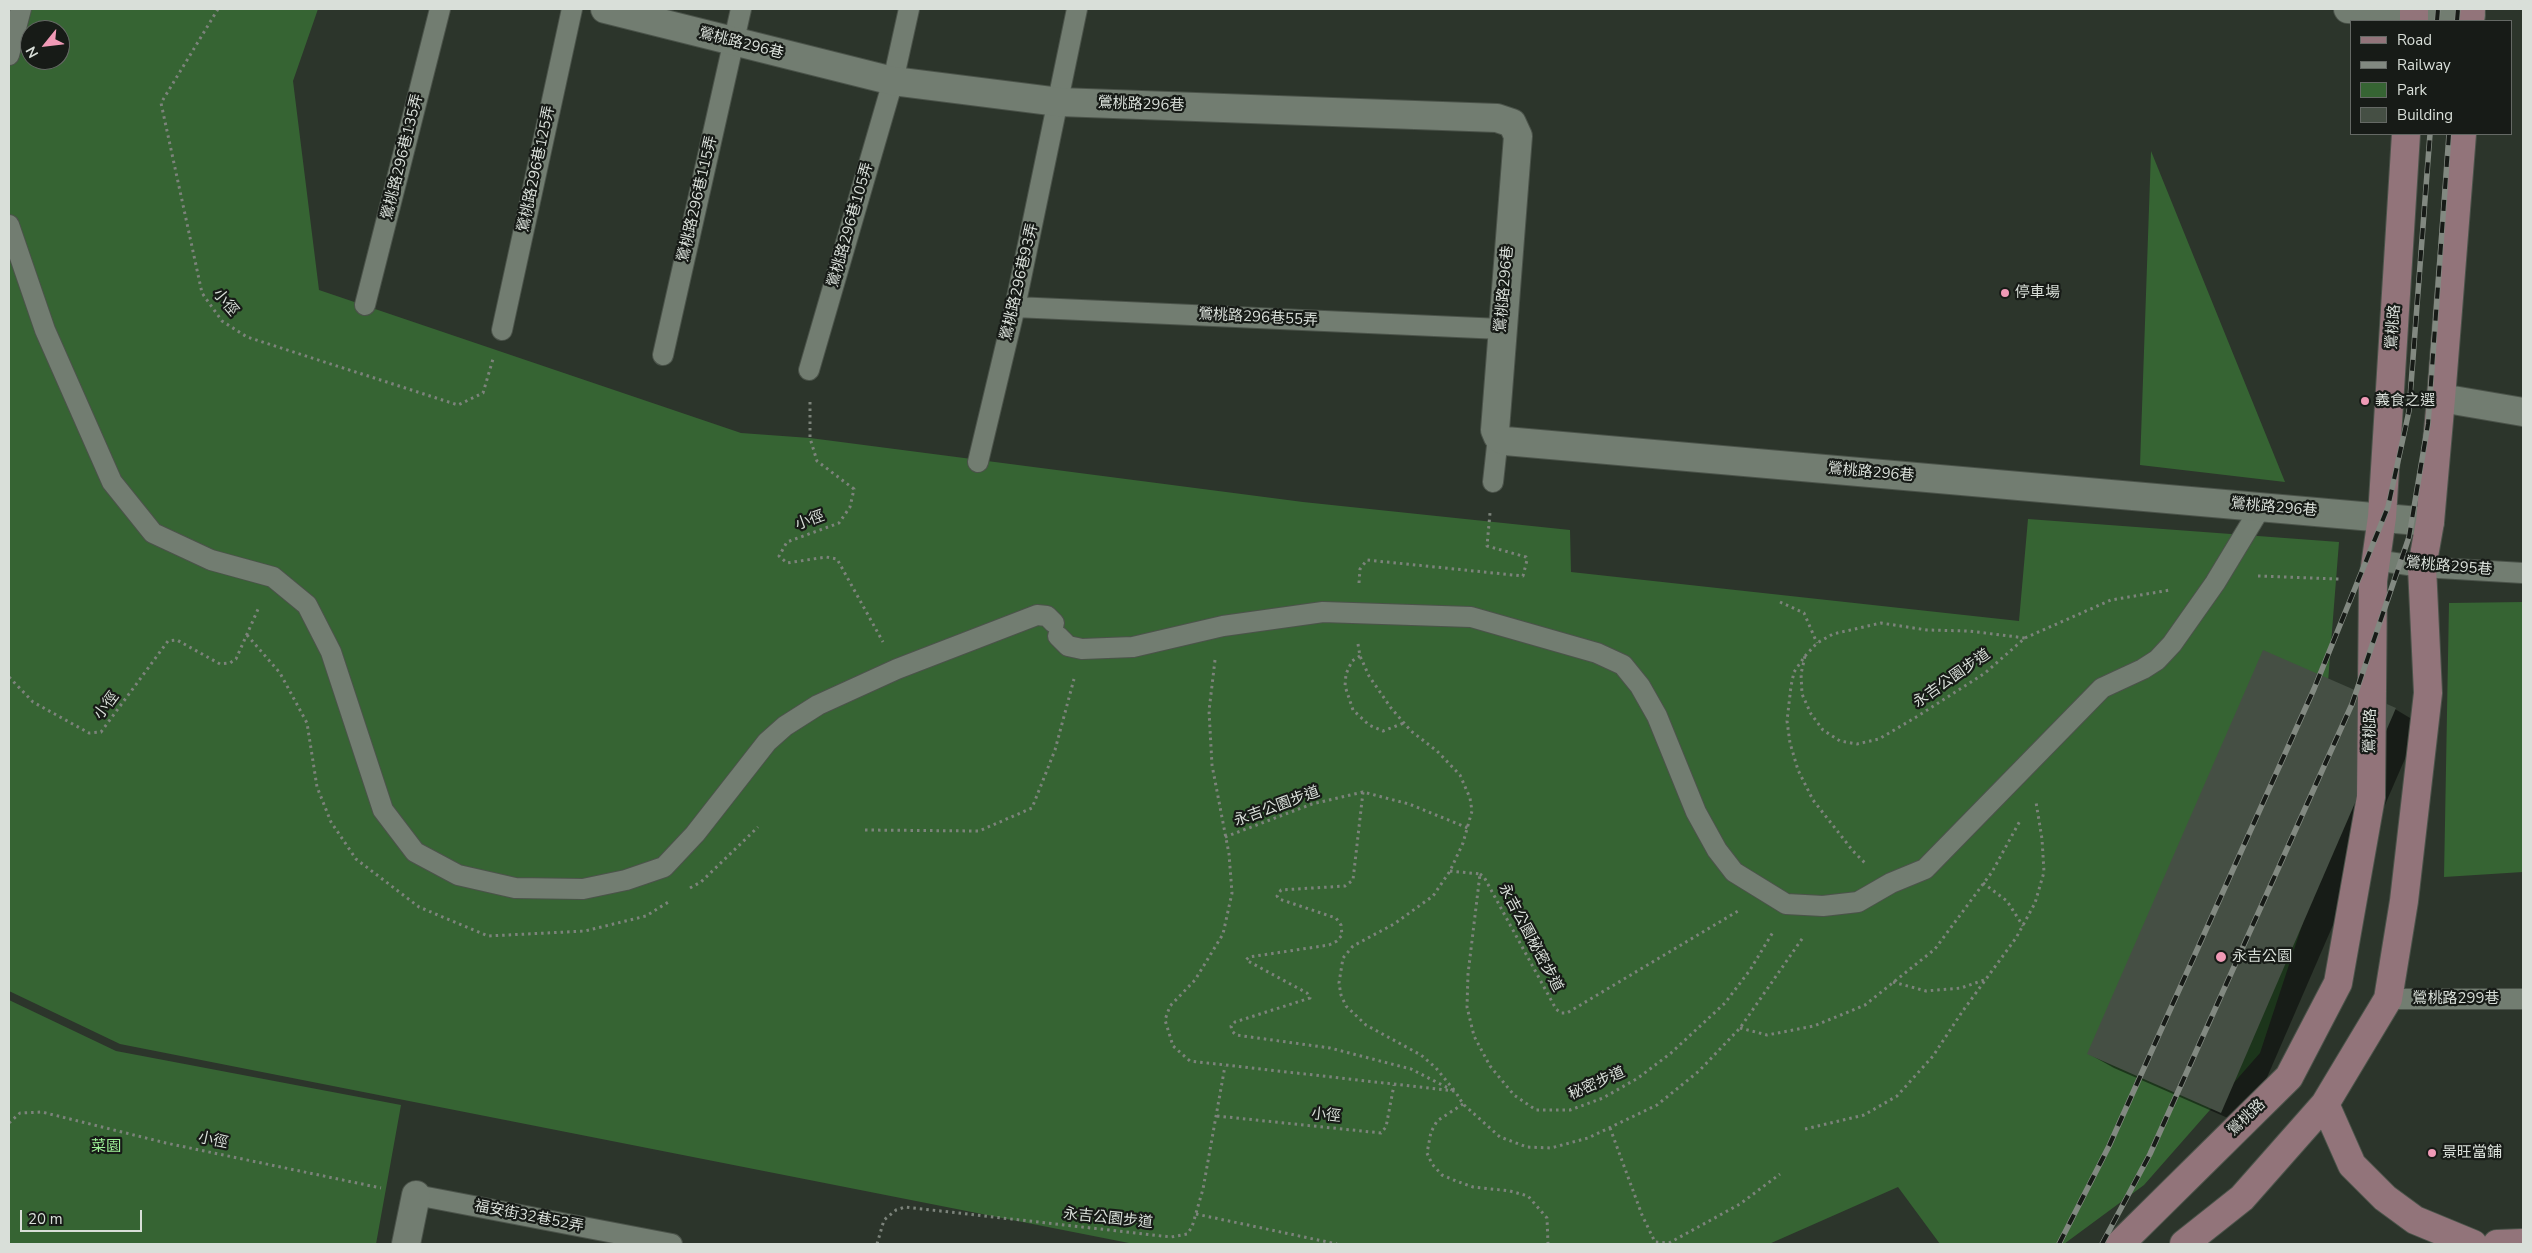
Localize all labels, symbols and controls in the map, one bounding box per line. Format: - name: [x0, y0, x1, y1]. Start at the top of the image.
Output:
- north arrow: [20, 20, 70, 70]
- legend: [2350, 20, 2512, 135]
- street label: 鶯桃路296巷: [697, 25, 785, 63]
- text: Road: [2397, 30, 2432, 50]
- text: N: [21, 43, 43, 61]
- text: Railway: [2397, 55, 2451, 75]
- text: Park: [2397, 80, 2427, 100]
- street label: 鶯桃路296巷135弄: [379, 92, 427, 222]
- street label: 鶯桃路296巷: [1097, 94, 1185, 116]
- street label: 鶯桃路296巷125弄: [515, 104, 559, 234]
- text: Building: [2397, 105, 2453, 125]
- street label: 鶯桃路296巷115弄: [675, 134, 721, 264]
- street label: 鶯桃路296巷105弄: [825, 161, 877, 289]
- street label: 鶯桃路296巷93弄: [998, 222, 1042, 342]
- street label: 鶯桃路296巷: [1492, 245, 1518, 333]
- place label: 停車場: [2015, 284, 2060, 302]
- street label: 小徑: [208, 286, 242, 320]
- marker: 停車場: [1999, 287, 2011, 299]
- street label: 鶯桃路: [2383, 304, 2405, 350]
- street label: 鶯桃路296巷55弄: [1198, 306, 1318, 330]
- place label: 義食之選: [2375, 392, 2435, 410]
- marker: 義食之選: [2359, 395, 2371, 407]
- street label: 鶯桃路296巷: [1827, 460, 1915, 486]
- street label: 鶯桃路296巷: [2230, 495, 2318, 521]
- street label: 小徑: [793, 507, 827, 535]
- street label: 鶯桃路295巷: [2405, 554, 2493, 580]
- street label: 永吉公園步道: [1910, 646, 1994, 712]
- street label: 小徑: [91, 689, 123, 723]
- street label: 鶯桃路: [2362, 708, 2380, 754]
- street label: 永吉公園步道: [1232, 783, 1322, 831]
- street label: 永吉公園秘密步道: [1494, 881, 1566, 995]
- place label: 永吉公園: [2232, 948, 2292, 966]
- marker: 永吉公園: [2214, 950, 2228, 964]
- street label: 鶯桃路299巷: [2413, 990, 2499, 1008]
- street label: 秘密步道: [1566, 1064, 1628, 1104]
- street label: 鶯桃路: [2225, 1096, 2269, 1140]
- street label: 小徑: [1310, 1105, 1342, 1127]
- street label: 小徑: [196, 1129, 230, 1153]
- park label: 菜園: [91, 1138, 121, 1156]
- place label: 景旺當鋪: [2442, 1144, 2502, 1162]
- marker: 景旺當鋪: [2426, 1147, 2438, 1159]
- street label: 福安街32巷52弄: [473, 1198, 585, 1236]
- scale bar: [22, 1200, 145, 1232]
- street label: 永吉公園步道: [1062, 1205, 1154, 1233]
- text: 20 m: [28, 1209, 63, 1229]

